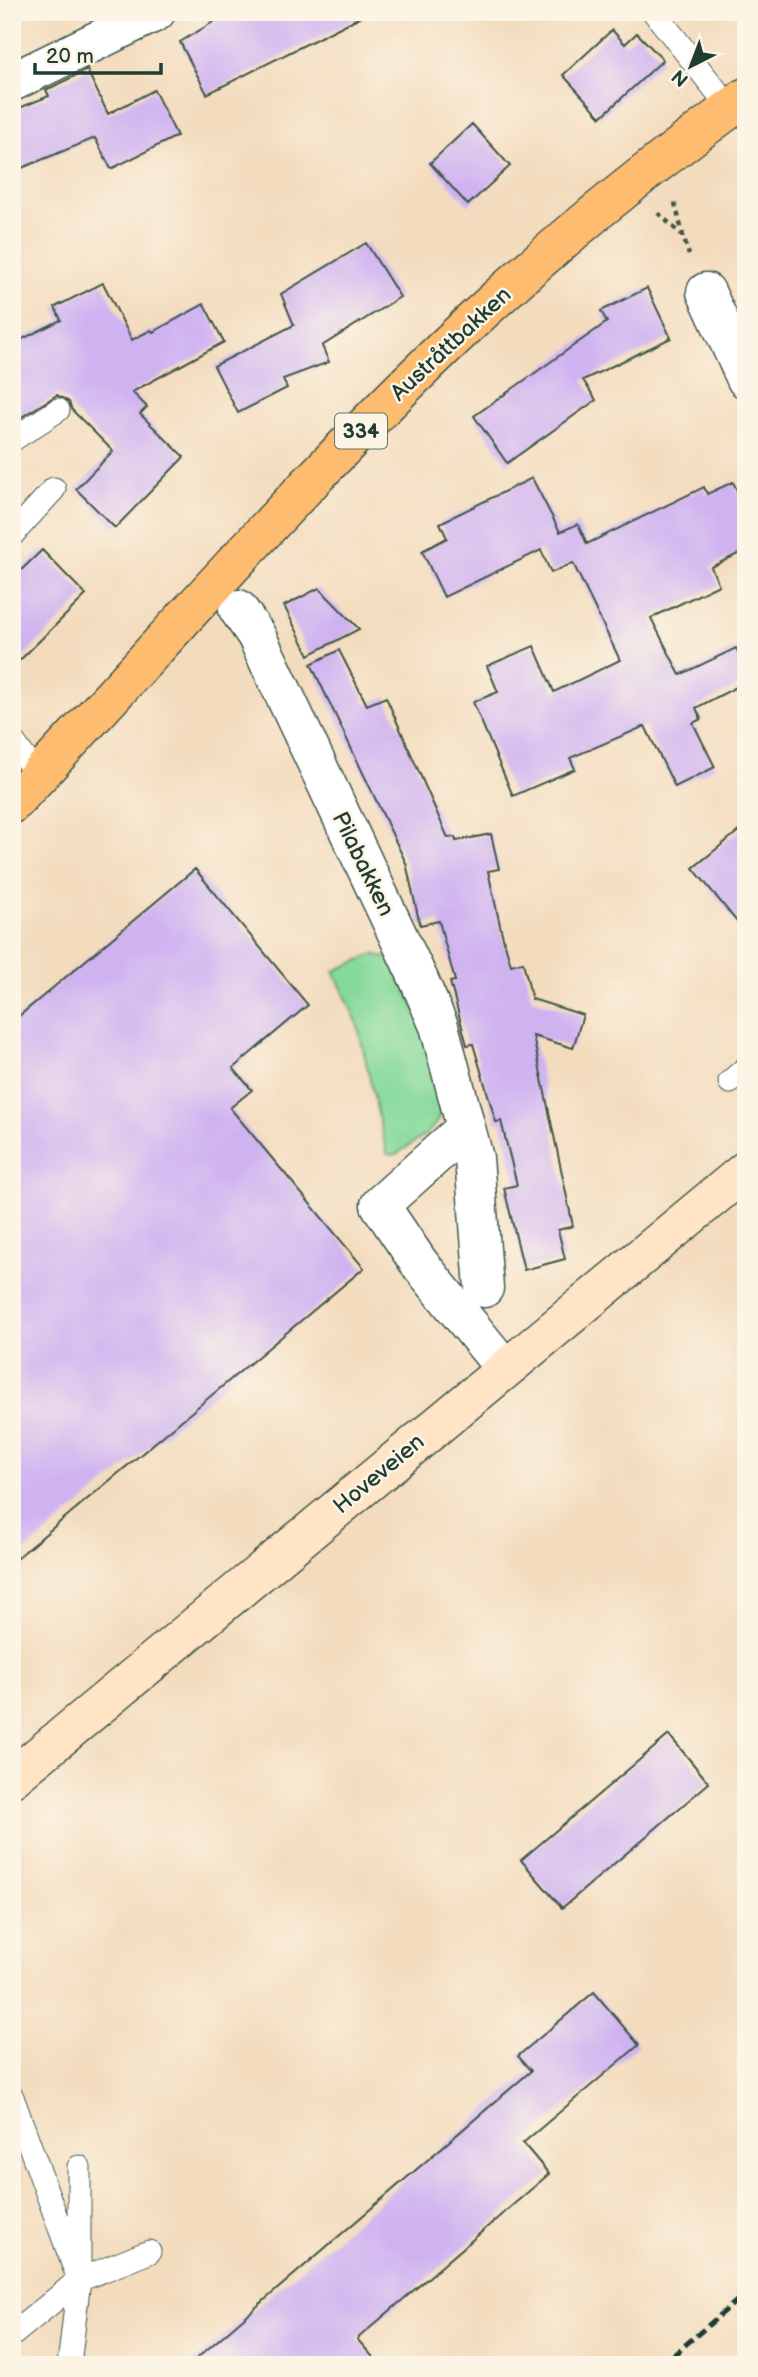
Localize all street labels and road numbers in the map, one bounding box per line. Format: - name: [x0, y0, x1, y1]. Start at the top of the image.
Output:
- street label: Austråttbakken: [385, 281, 517, 407]
- road number: 334: [335, 414, 387, 448]
- street label: Pilabakken: [326, 807, 400, 921]
- street label: Hoveveien: [328, 1428, 430, 1520]

